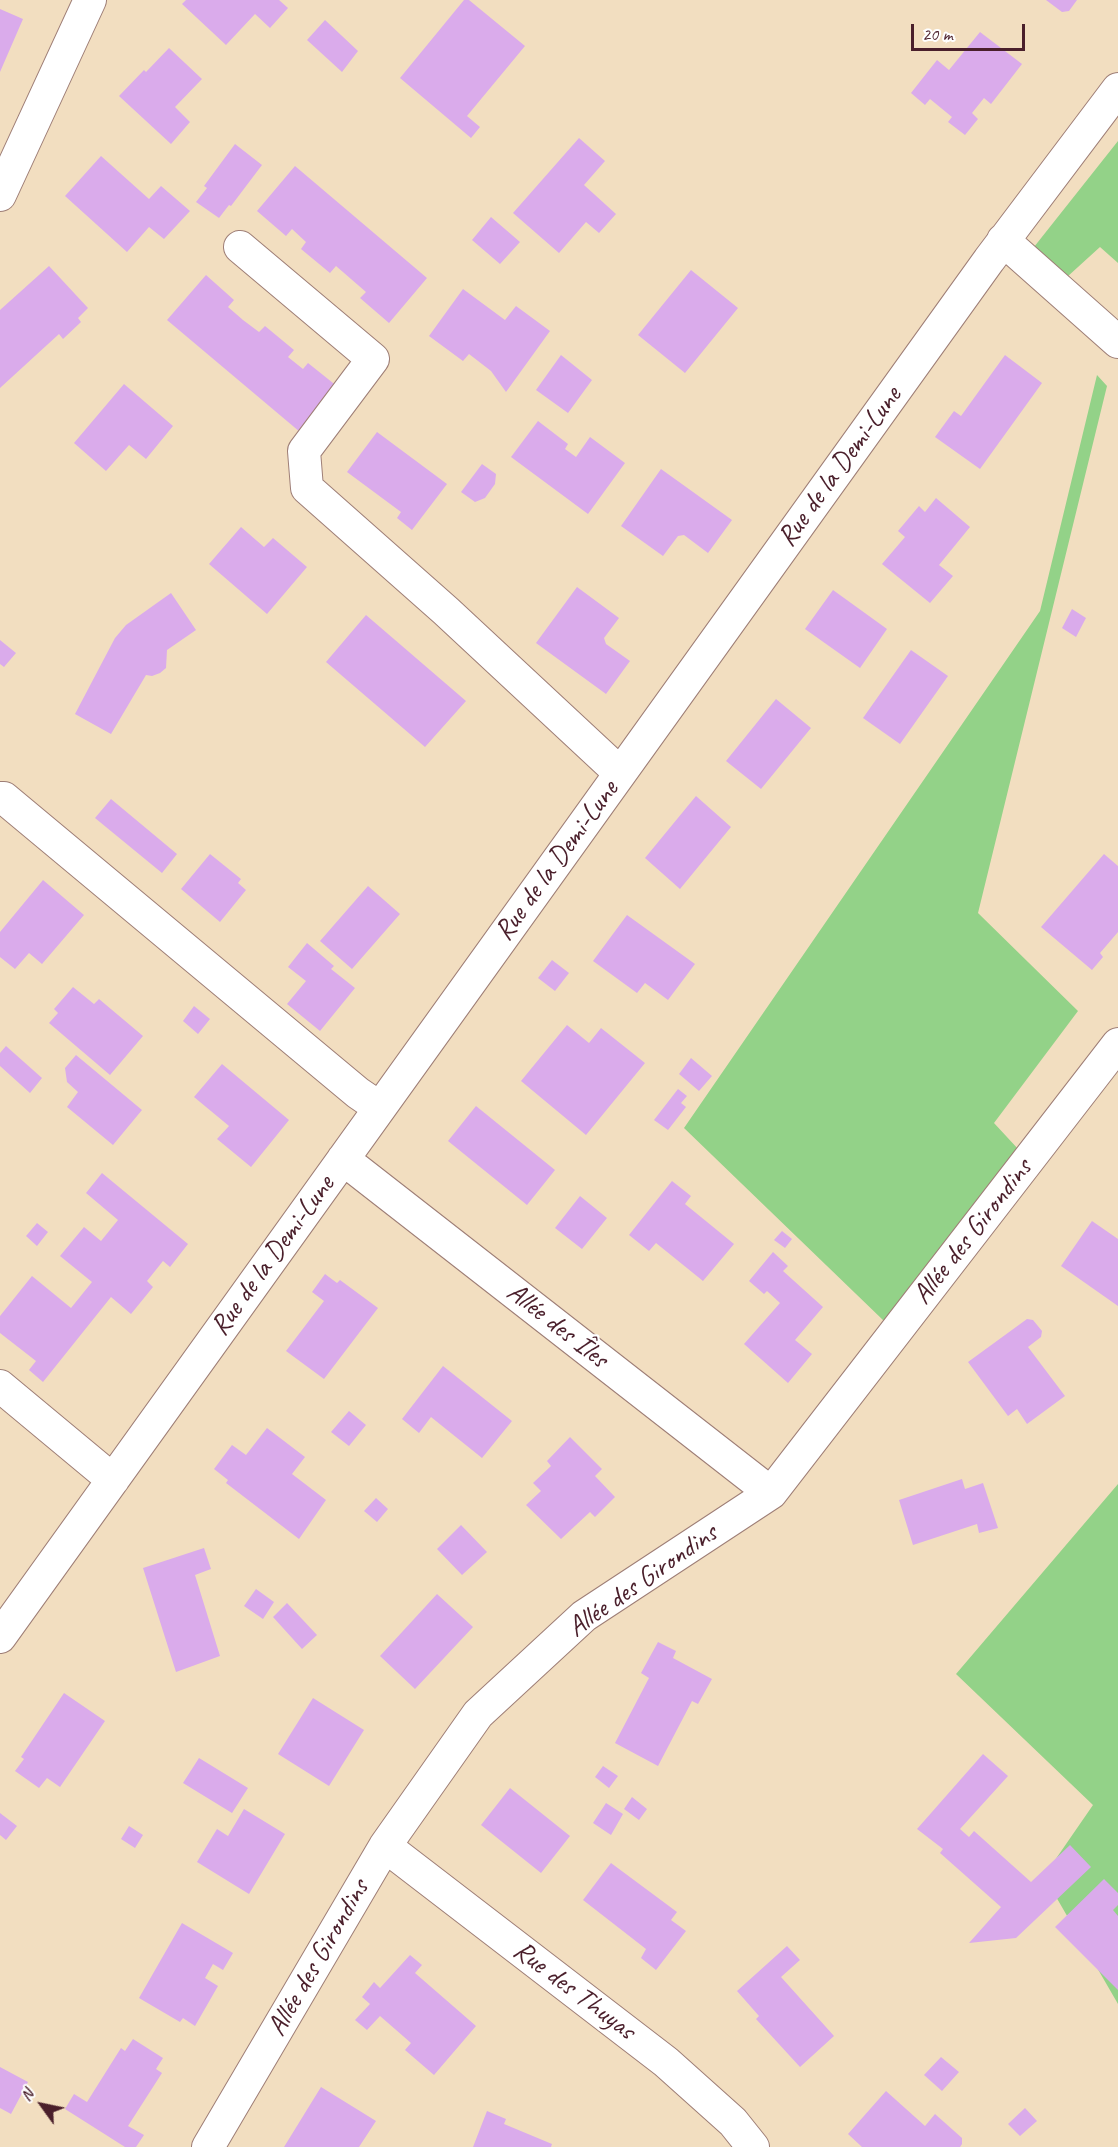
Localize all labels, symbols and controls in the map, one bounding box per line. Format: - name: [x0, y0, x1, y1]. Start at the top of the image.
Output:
- scale bar: [914, 12, 1028, 50]
- text: 20 m: [922, 23, 953, 45]
- street label: Rue de la Demi-Lune: [771, 380, 909, 554]
- street label: Rue de la Demi-Lune: [488, 774, 626, 948]
- street label: Allée des Girondins: [906, 1153, 1040, 1311]
- street label: Rue de la Demi-Lune: [204, 1169, 342, 1343]
- street label: Allée des Îles: [500, 1276, 614, 1376]
- street label: Allée des Girondins: [562, 1517, 724, 1645]
- street label: Allée des Girondins: [261, 1874, 377, 2042]
- street label: Rue des Thuyas: [506, 1934, 642, 2048]
- north arrow: [12, 2075, 72, 2135]
- text: N: [16, 2086, 38, 2105]

